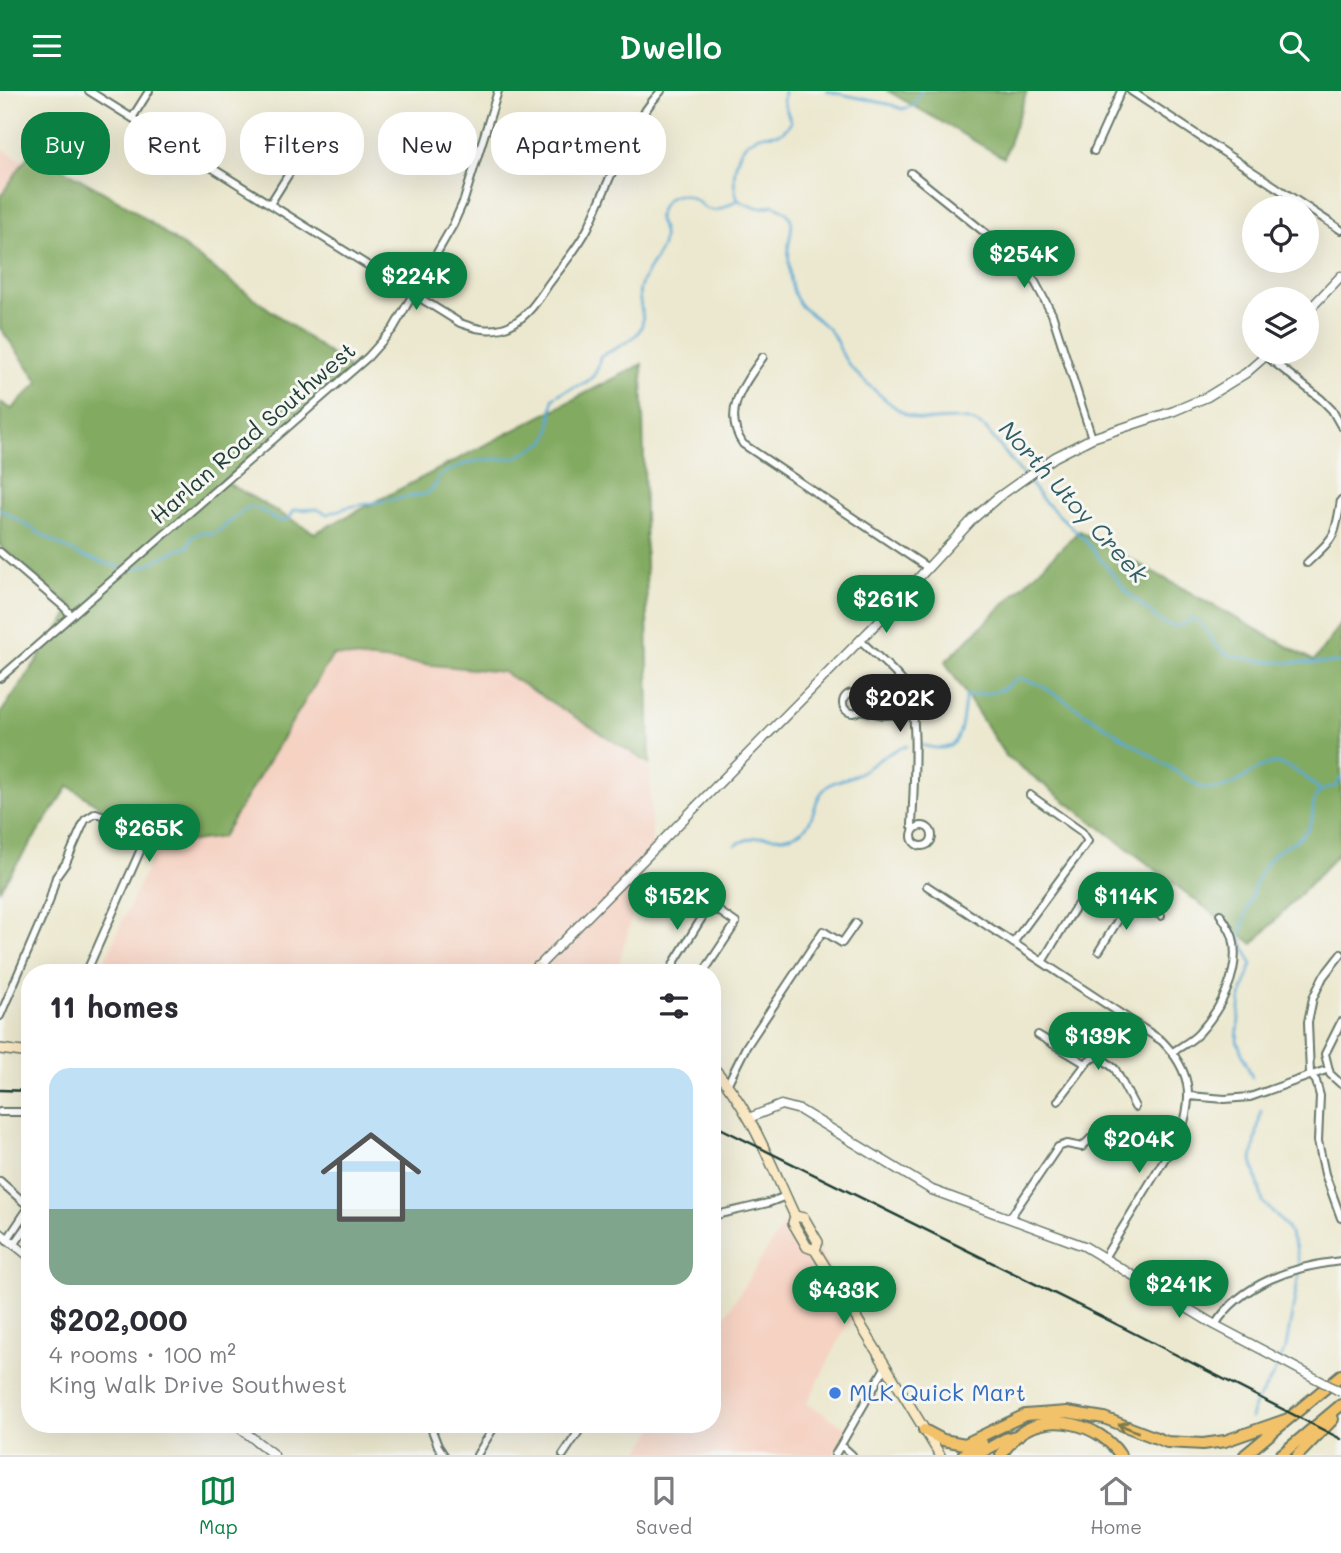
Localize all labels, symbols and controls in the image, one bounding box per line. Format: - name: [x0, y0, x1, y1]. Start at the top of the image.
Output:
- text: Dwello: [619, 25, 722, 67]
- icon: menu: [28, 27, 66, 65]
- icon: search: [1275, 27, 1313, 65]
- chip: Buy: [21, 112, 110, 175]
- chip: Rent: [124, 112, 226, 175]
- chip: Filters: [240, 112, 364, 175]
- chip: New: [378, 112, 477, 175]
- chip: Apartment: [491, 112, 666, 175]
- map controls: [1242, 196, 1319, 364]
- button: locate: [1242, 196, 1319, 273]
- pin: $254K: [975, 231, 1073, 290]
- text: $254K: [989, 238, 1059, 268]
- pin: $224K: [367, 253, 465, 312]
- text: $224K: [381, 260, 451, 290]
- button: layers: [1242, 287, 1319, 364]
- street label: Harlan Road Southwest: [143, 335, 361, 530]
- water label: North Utoy Creek: [993, 413, 1156, 590]
- pin: $261K: [837, 575, 935, 635]
- text: $261K: [853, 583, 919, 613]
- pin: $202K: [851, 675, 949, 734]
- text: $202K: [865, 682, 935, 712]
- pin: $265K: [100, 805, 198, 864]
- text: $265K: [114, 812, 184, 842]
- pin: $152K: [628, 873, 726, 932]
- pin: $114K: [1077, 873, 1175, 932]
- text: $152K: [644, 880, 710, 910]
- text: $114K: [1094, 880, 1158, 910]
- text: 11 homes: [49, 986, 179, 1026]
- icon: filters: [655, 987, 693, 1025]
- pin: $139K: [1049, 1013, 1147, 1072]
- text: $139K: [1064, 1020, 1132, 1050]
- icon: home: [308, 1114, 434, 1240]
- pin: $204K: [1090, 1115, 1188, 1175]
- text: $204K: [1103, 1123, 1175, 1153]
- pin: $241K: [1130, 1261, 1228, 1320]
- pin: $433K: [795, 1267, 893, 1326]
- text: $241K: [1146, 1268, 1212, 1298]
- text: $433K: [808, 1274, 880, 1304]
- text: $202,000: [49, 1299, 187, 1339]
- text: 4 rooms · 100 m²: [49, 1339, 236, 1369]
- text: King Walk Drive Southwest: [49, 1369, 347, 1399]
- place label: MLK Quick Mart: [849, 1377, 1026, 1407]
- marker: MLK Quick Mart: [827, 1385, 843, 1401]
- one-way arrow: [1118, 1421, 1140, 1434]
- tab: Map: [199, 1472, 238, 1539]
- tab: Saved: [636, 1472, 692, 1539]
- tab: Home: [1090, 1472, 1142, 1539]

